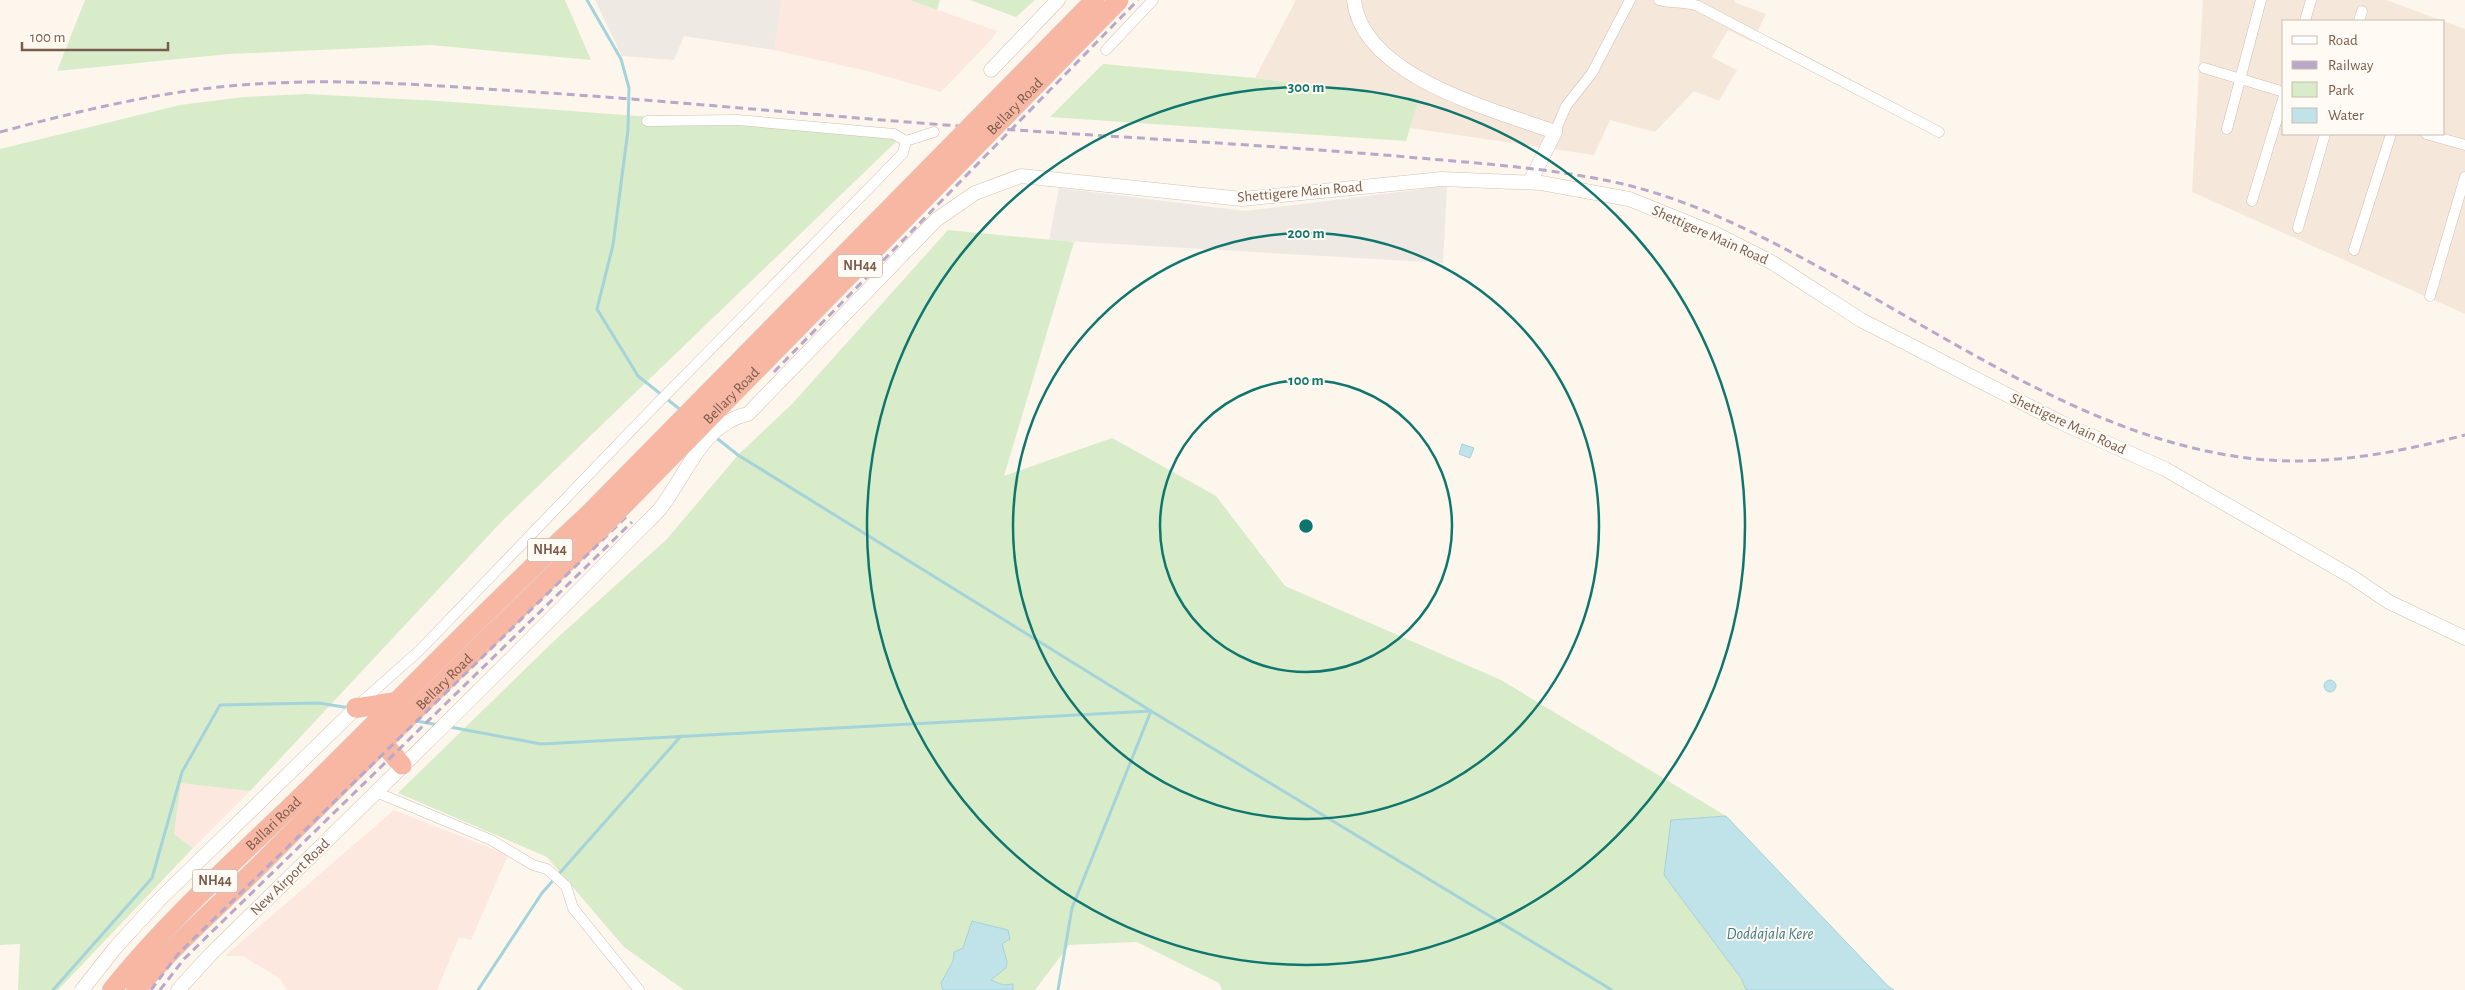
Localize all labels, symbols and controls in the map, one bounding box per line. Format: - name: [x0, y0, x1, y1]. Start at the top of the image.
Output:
- scale bar: [22, 20, 169, 52]
- legend: [2282, 20, 2445, 135]
- text: 100 m: [30, 30, 65, 45]
- text: Road: [2328, 33, 2358, 48]
- text: Railway: [2328, 58, 2374, 73]
- street label: Bellary Road: [984, 75, 1046, 138]
- text: 300 m: [1288, 80, 1324, 95]
- text: Park: [2328, 83, 2354, 98]
- text: Water: [2328, 108, 2364, 123]
- street label: Shettigere Main Road: [1237, 179, 1363, 205]
- street label: Shettigere Main Road: [1650, 203, 1771, 267]
- text: 200 m: [1287, 226, 1325, 241]
- road number: NH44: [838, 255, 882, 278]
- street label: Bellary Road: [700, 364, 762, 427]
- text: 100 m: [1288, 373, 1324, 388]
- street label: Shettigere Main Road: [2008, 391, 2128, 457]
- centre of rings: [1297, 517, 1315, 535]
- road number: NH44: [528, 538, 572, 562]
- street label: Bellary Road: [413, 651, 475, 713]
- street label: Ballari Road: [243, 793, 304, 853]
- street label: New Airport Road: [248, 836, 333, 918]
- road number: NH44: [192, 869, 238, 892]
- water label: Doddajala Kere: [1727, 926, 1813, 943]

